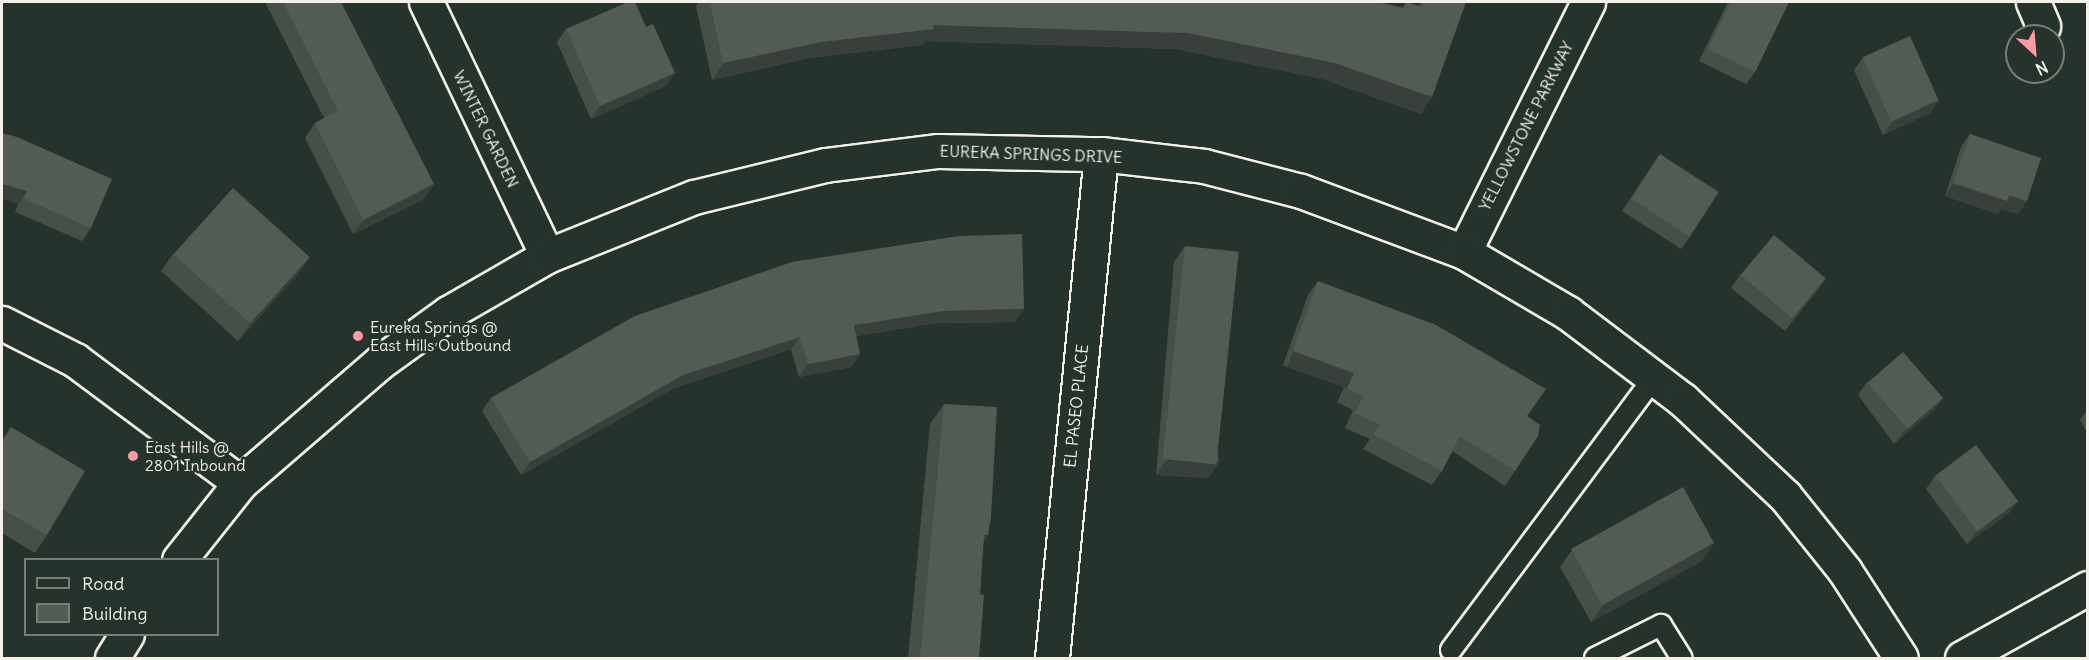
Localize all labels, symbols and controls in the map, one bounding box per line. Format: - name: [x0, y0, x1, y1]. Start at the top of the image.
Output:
- north arrow: [2005, 24, 2065, 84]
- street label: YELLOWSTONE PARKWAY: [1475, 38, 1577, 214]
- text: N: [2033, 57, 2051, 80]
- street label: WINTER GARDEN: [449, 67, 523, 191]
- street label: EUREKA SPRINGS DRIVE: [939, 141, 1123, 167]
- place label: Eureka Springs @ East Hills Outbound: [370, 317, 511, 355]
- marker: Eureka Springs @ East Hills Outbound: [351, 329, 365, 343]
- street label: EL PASEO PLACE: [1060, 343, 1092, 469]
- place label: East Hills @ 2801 Inbound: [145, 437, 246, 475]
- marker: East Hills @ 2801 Inbound: [126, 449, 140, 463]
- legend: [24, 558, 219, 636]
- text: Road: [82, 572, 124, 595]
- text: Building: [82, 602, 147, 625]

